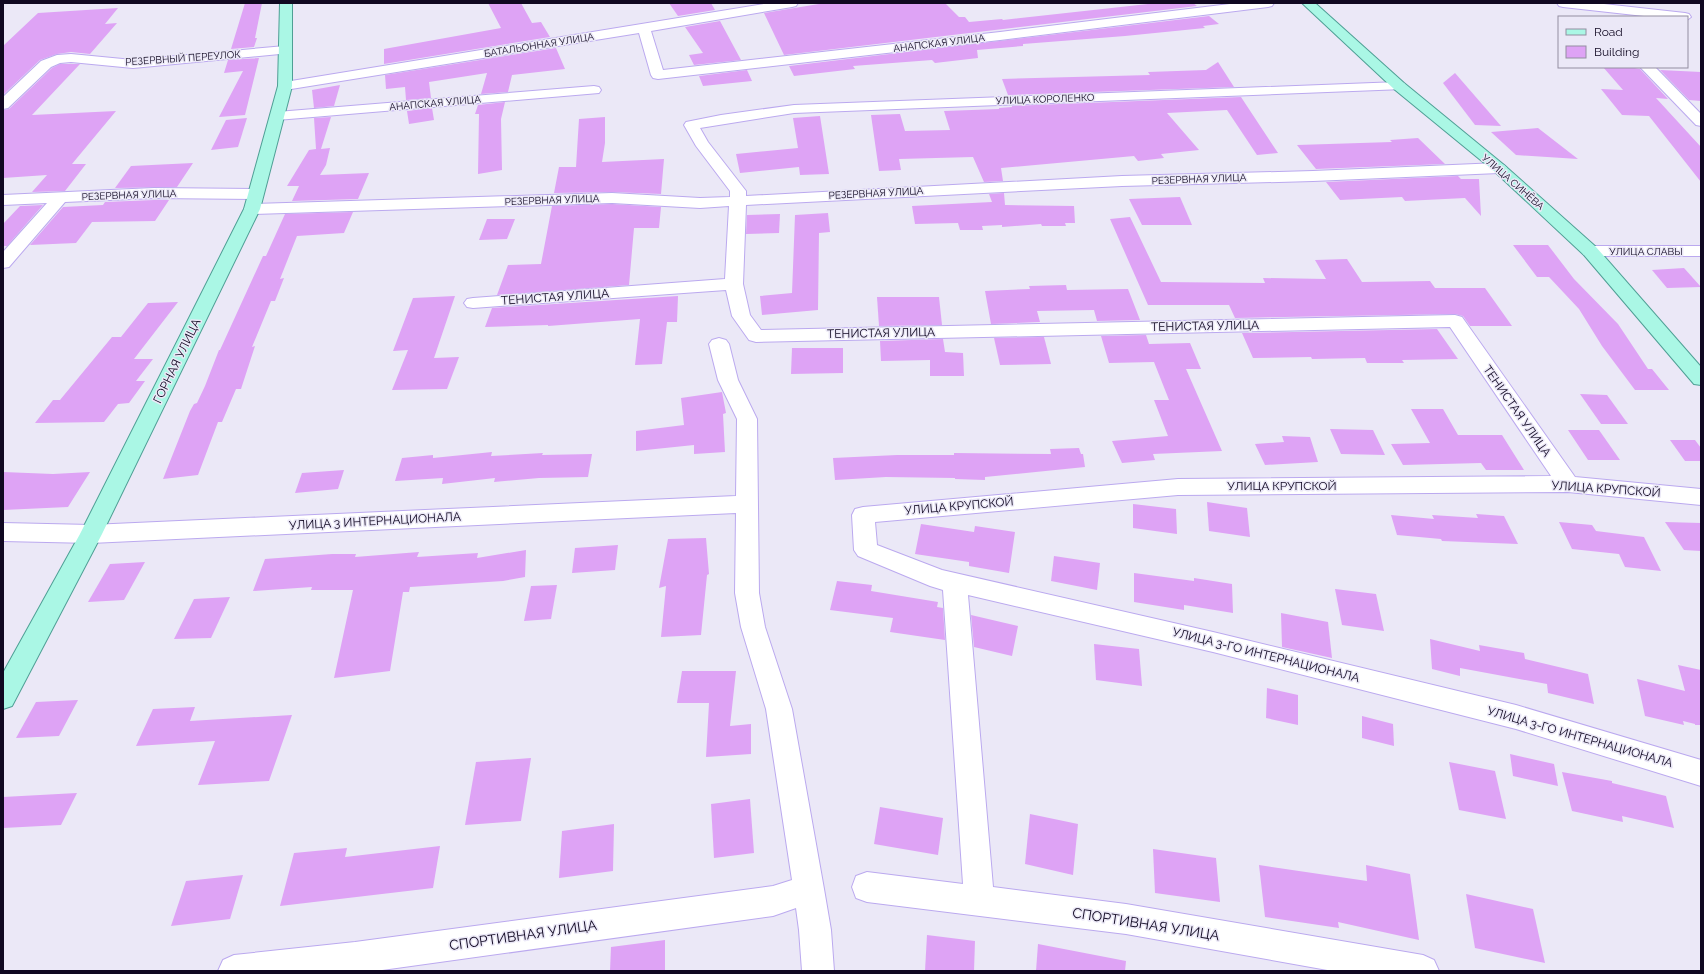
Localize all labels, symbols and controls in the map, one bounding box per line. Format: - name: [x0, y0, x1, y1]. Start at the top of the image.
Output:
- legend: [1558, 16, 1688, 68]
- text: Road: [1594, 25, 1623, 39]
- street label: БАТАЛЬОННАЯ УЛИЦА: [483, 31, 595, 59]
- street label: АНАПСКАЯ УЛИЦА: [893, 32, 986, 54]
- text: Building: [1594, 45, 1640, 59]
- street label: РЕЗЕРВНЫЙ ПЕРЕУЛОК: [125, 48, 242, 68]
- street label: УЛИЦА КОРОЛЕНКО: [995, 92, 1095, 106]
- street label: АНАПСКАЯ УЛИЦА: [389, 93, 482, 112]
- street label: УЛИЦА СИНЁВА: [1480, 152, 1546, 212]
- street label: РЕЗЕРВНАЯ УЛИЦА: [1151, 172, 1247, 186]
- street label: РЕЗЕРВНАЯ УЛИЦА: [828, 185, 924, 201]
- street label: РЕЗЕРВНАЯ УЛИЦА: [81, 188, 177, 202]
- street label: РЕЗЕРВНАЯ УЛИЦА: [504, 193, 600, 207]
- street label: УЛИЦА СЛАВЫ: [1609, 246, 1683, 257]
- street label: ТЕНИСТАЯ УЛИЦА: [500, 286, 610, 308]
- street label: ГОРНАЯ УЛИЦА: [150, 316, 204, 406]
- street label: ТЕНИСТАЯ УЛИЦА: [1151, 318, 1259, 334]
- street label: ТЕНИСТАЯ УЛИЦА: [827, 325, 935, 341]
- street label: ТЕНИСТАЯ УЛИЦА: [1480, 363, 1554, 459]
- street label: УЛИЦА КРУПСКОЙ: [1551, 478, 1661, 500]
- street label: УЛИЦА КРУПСКОЙ: [1227, 479, 1337, 493]
- street label: УЛИЦА КРУПСКОЙ: [904, 494, 1014, 518]
- street label: УЛИЦА 3 ИНТЕРНАЦИОНАЛА: [289, 510, 461, 532]
- street label: УЛИЦА 3-ГО ИНТЕРНАЦИОНАЛА: [1171, 625, 1361, 685]
- street label: УЛИЦА 3-ГО ИНТЕРНАЦИОНАЛА: [1486, 704, 1674, 770]
- street label: СПОРТИВНАЯ УЛИЦА: [1071, 904, 1221, 944]
- street label: СПОРТИВНАЯ УЛИЦА: [448, 917, 598, 953]

